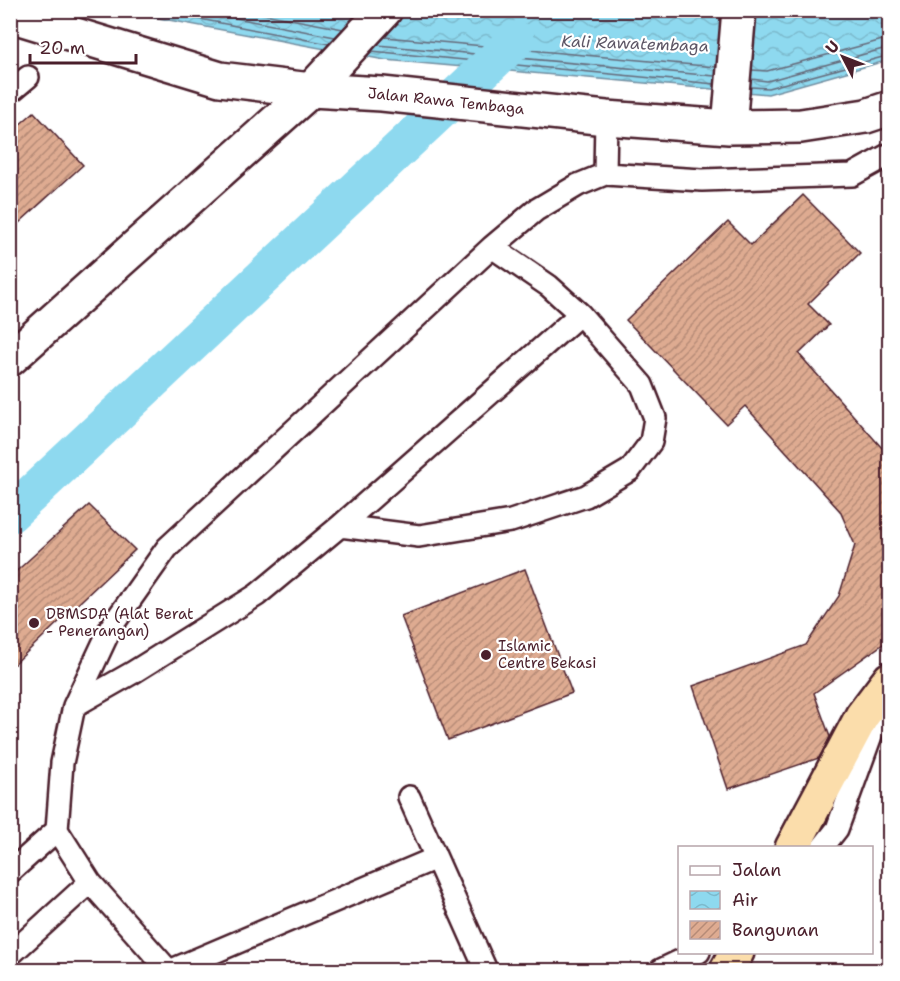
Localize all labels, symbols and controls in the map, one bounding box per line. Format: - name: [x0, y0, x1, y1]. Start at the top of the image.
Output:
- scale bar: [30, 27, 136, 65]
- north arrow: [813, 27, 873, 87]
- water label: Kali Rawatembaga: [561, 30, 709, 57]
- text: 20 m: [39, 36, 85, 60]
- text: U: [821, 36, 844, 58]
- street label: Jalan Rawa Tembaga: [367, 83, 526, 119]
- place label: DBMSDA (Alat Berat - Penerangan): [46, 604, 194, 641]
- marker: DBMSDA (Alat Berat - Penerangan): [27, 616, 41, 630]
- place label: Islamic Centre Bekasi: [498, 636, 596, 673]
- marker: Islamic Centre Bekasi: [479, 648, 493, 662]
- legend: [678, 846, 873, 954]
- text: Jalan: [732, 858, 781, 882]
- text: Air: [732, 888, 758, 912]
- text: Bangunan: [732, 918, 819, 942]

